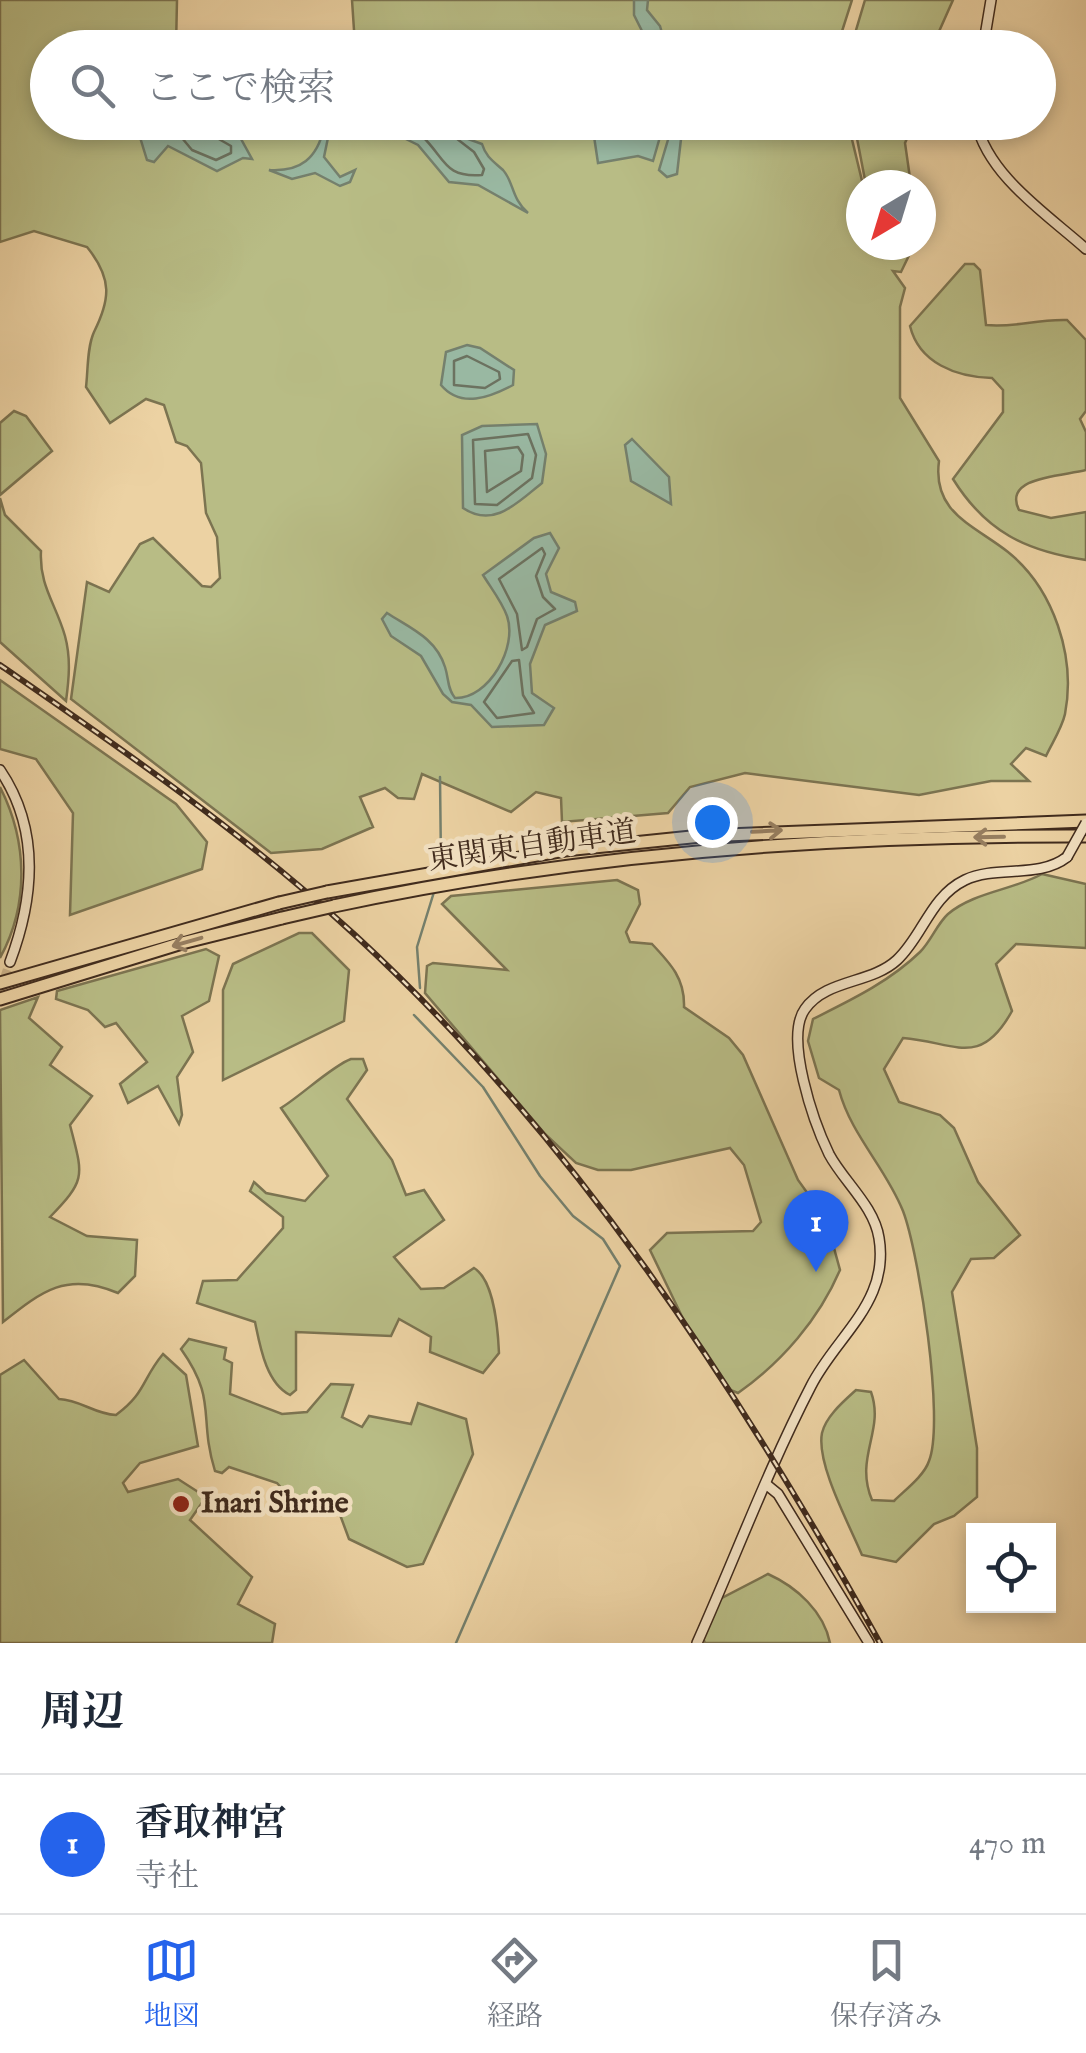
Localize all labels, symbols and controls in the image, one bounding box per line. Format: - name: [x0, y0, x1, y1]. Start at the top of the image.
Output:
- search box: [30, 30, 1056, 140]
- icon: search: [65, 58, 120, 113]
- text: ここで検索: [145, 66, 335, 114]
- north arrow: [846, 170, 936, 260]
- your location: [687, 797, 738, 848]
- street label: 東関東自動車道: [425, 814, 639, 880]
- one-way arrow: [750, 821, 782, 840]
- one-way arrow: [973, 828, 1005, 847]
- one-way arrow: [172, 933, 203, 952]
- pin: 1: [784, 1190, 848, 1272]
- place label: Inari Shrine: [201, 1485, 349, 1523]
- marker: Inari Shrine: [170, 1493, 192, 1515]
- map controls: [966, 1523, 1056, 1613]
- button: locate: [966, 1523, 1056, 1613]
- text: 周辺: [40, 1687, 124, 1740]
- text: 香取神宮: [135, 1801, 287, 1849]
- text: 1: [67, 1824, 78, 1865]
- text: 470 m: [969, 1824, 1046, 1865]
- text: 寺社: [135, 1857, 199, 1898]
- tab: 地図: [144, 1933, 200, 2035]
- tab: 経路: [487, 1933, 543, 2035]
- tab: 保存済み: [830, 1933, 942, 2035]

